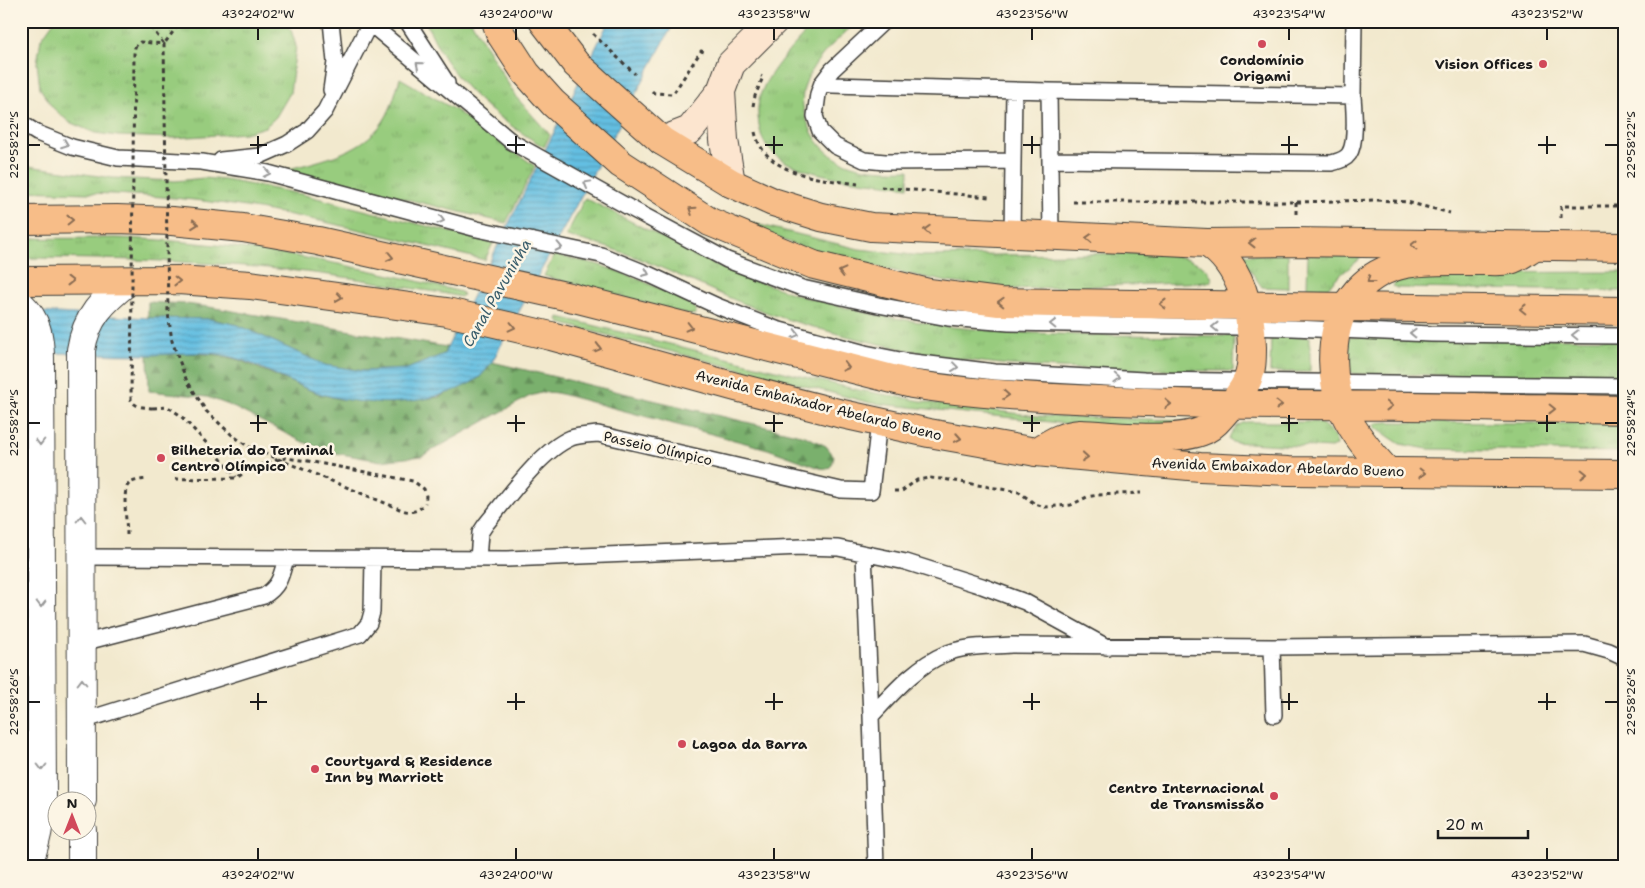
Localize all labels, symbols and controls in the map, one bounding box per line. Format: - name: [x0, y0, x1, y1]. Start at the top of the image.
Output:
- text: 43°24'02"W: [221, 6, 295, 22]
- text: 43°24'00"W: [479, 6, 553, 22]
- text: 43°23'58"W: [738, 6, 811, 22]
- text: 43°23'56"W: [996, 6, 1068, 22]
- text: 43°23'54"W: [1253, 6, 1326, 22]
- text: 43°23'52"W: [1511, 6, 1583, 22]
- marker: Condomínio Origami: [1256, 38, 1268, 50]
- place label: Condomínio Origami: [1220, 51, 1304, 85]
- place label: Vision Offices: [1435, 55, 1533, 73]
- marker: Vision Offices: [1537, 58, 1549, 70]
- one-way arrow: [415, 62, 424, 71]
- text: 22°58'22"S: [6, 111, 22, 179]
- text: 22°58'22"S: [1623, 111, 1639, 179]
- one-way arrow: [60, 138, 69, 148]
- one-way arrow: [263, 168, 272, 178]
- one-way arrow: [584, 181, 593, 191]
- one-way arrow: [688, 207, 698, 216]
- one-way arrow: [66, 214, 74, 225]
- one-way arrow: [437, 214, 446, 225]
- one-way arrow: [191, 218, 199, 229]
- one-way arrow: [923, 225, 930, 235]
- one-way arrow: [1085, 233, 1093, 243]
- water label: Canal Pavuninha: [458, 235, 536, 351]
- one-way arrow: [1247, 238, 1255, 248]
- one-way arrow: [1410, 239, 1418, 250]
- one-way arrow: [554, 241, 563, 251]
- one-way arrow: [385, 251, 394, 261]
- one-way arrow: [641, 267, 650, 278]
- one-way arrow: [837, 267, 846, 278]
- one-way arrow: [1366, 274, 1376, 283]
- one-way arrow: [66, 276, 74, 286]
- one-way arrow: [174, 276, 181, 286]
- one-way arrow: [334, 292, 343, 302]
- one-way arrow: [997, 296, 1005, 307]
- one-way arrow: [1159, 299, 1167, 309]
- one-way arrow: [1518, 304, 1526, 314]
- one-way arrow: [1048, 319, 1056, 329]
- one-way arrow: [507, 321, 516, 332]
- one-way arrow: [684, 321, 693, 332]
- one-way arrow: [1211, 322, 1218, 332]
- one-way arrow: [1408, 328, 1416, 339]
- one-way arrow: [792, 329, 800, 339]
- one-way arrow: [1571, 330, 1578, 340]
- one-way arrow: [593, 343, 601, 353]
- one-way arrow: [842, 361, 851, 372]
- one-way arrow: [951, 361, 959, 372]
- street label: Avenida Embaixador Abelardo Bueno: [694, 366, 944, 444]
- one-way arrow: [1113, 373, 1121, 384]
- text: 22°58'24"S: [6, 389, 22, 457]
- one-way arrow: [1002, 389, 1010, 400]
- text: 22°58'24"S: [1623, 389, 1639, 457]
- one-way arrow: [1165, 399, 1173, 409]
- one-way arrow: [1276, 400, 1284, 410]
- one-way arrow: [1385, 401, 1393, 412]
- one-way arrow: [1548, 404, 1556, 414]
- street label: Passeio Olímpico: [602, 427, 714, 469]
- one-way arrow: [954, 433, 963, 443]
- one-way arrow: [35, 438, 45, 446]
- place label: Bilheteria do Terminal Centro Olímpico: [171, 441, 334, 475]
- one-way arrow: [1081, 451, 1089, 462]
- marker: Bilheteria do Terminal Centro Olímpico: [155, 452, 167, 464]
- street label: Avenida Embaixador Abelardo Bueno: [1151, 454, 1405, 480]
- one-way arrow: [1418, 468, 1426, 478]
- one-way arrow: [1580, 469, 1588, 479]
- one-way arrow: [76, 515, 86, 523]
- one-way arrow: [36, 601, 46, 609]
- text: 22°58'26"S: [6, 668, 22, 736]
- text: 22°58'26"S: [1623, 668, 1639, 736]
- one-way arrow: [77, 678, 87, 686]
- place label: Lagoa da Barra: [692, 735, 808, 753]
- marker: Lagoa da Barra: [676, 738, 688, 750]
- place label: Courtyard & Residence Inn by Marriott: [325, 752, 492, 786]
- marker: Courtyard & Residence Inn by Marriott: [309, 763, 321, 775]
- one-way arrow: [37, 764, 47, 771]
- place label: Centro Internacional de Transmissão: [1108, 779, 1264, 813]
- north arrow: [48, 790, 98, 840]
- marker: Centro Internacional de Transmissão: [1268, 790, 1280, 802]
- text: N: [66, 794, 78, 812]
- scale bar: [1438, 808, 1528, 840]
- text: 20 m: [1445, 815, 1484, 835]
- text: 43°24'02"W: [221, 867, 295, 883]
- text: 43°24'00"W: [479, 867, 553, 883]
- text: 43°23'58"W: [738, 867, 811, 883]
- text: 43°23'56"W: [996, 867, 1068, 883]
- text: 43°23'54"W: [1253, 867, 1326, 883]
- text: 43°23'52"W: [1511, 867, 1583, 883]

